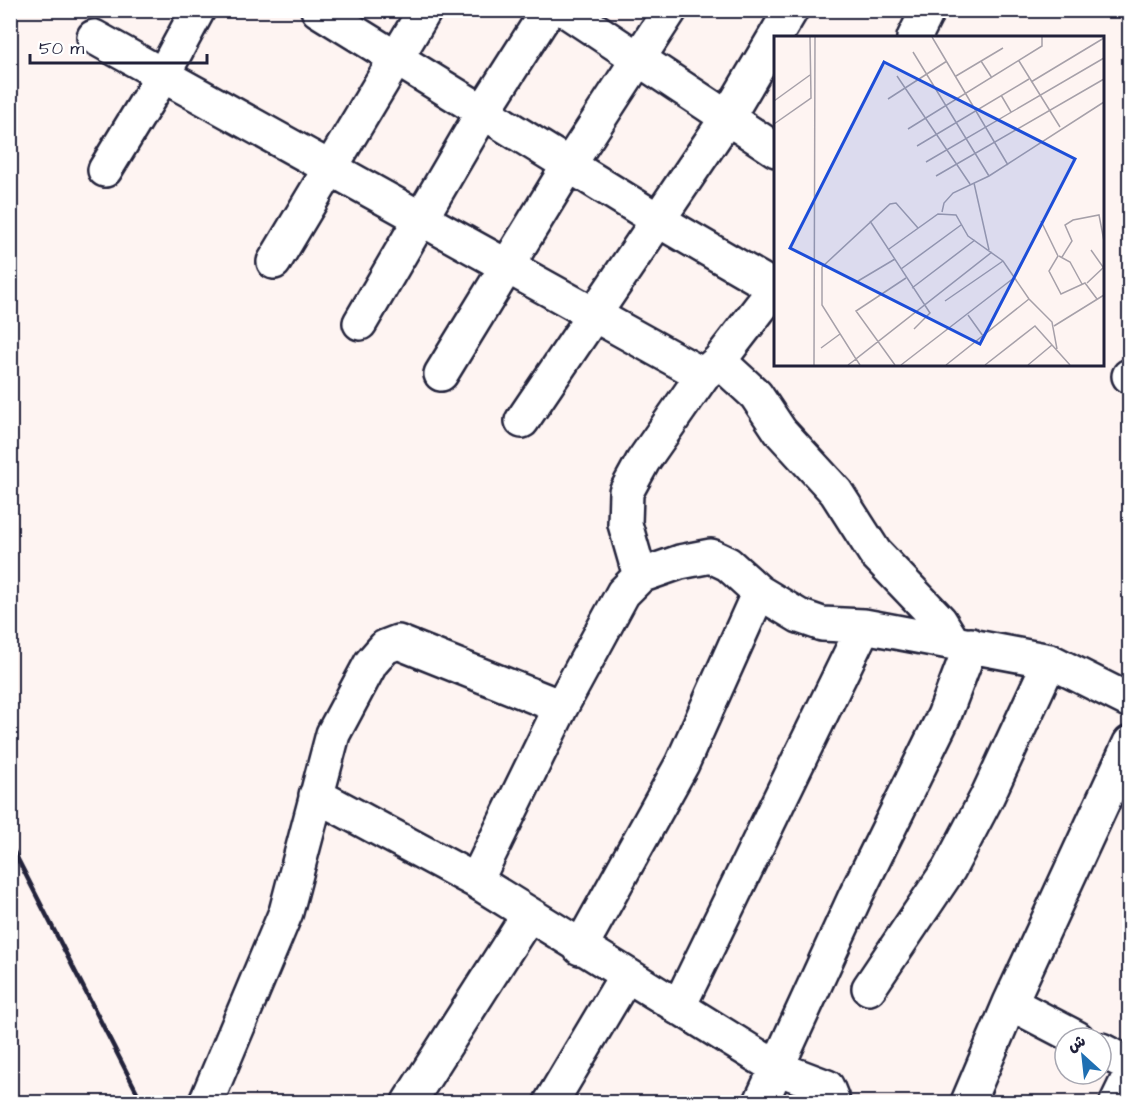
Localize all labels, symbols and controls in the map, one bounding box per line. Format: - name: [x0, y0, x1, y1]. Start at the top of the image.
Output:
- scale bar: [30, 27, 207, 65]
- text: 50 m: [39, 36, 84, 61]
- inset map: [774, 36, 1104, 366]
- north arrow: [1053, 1026, 1113, 1086]
- text: ش: [1064, 1030, 1089, 1057]

